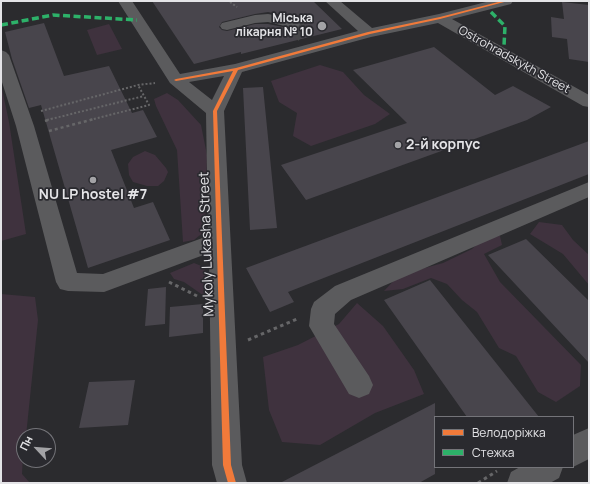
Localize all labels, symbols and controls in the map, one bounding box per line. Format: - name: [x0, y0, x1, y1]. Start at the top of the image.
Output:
- place label: Міська лікарня № 10: [236, 12, 313, 40]
- marker: Міська лікарня № 10: [316, 20, 328, 32]
- street label: Ostrohradskykh Street: [456, 23, 572, 97]
- place label: 2-й корпус: [406, 137, 480, 153]
- marker: 2-й корпус: [393, 140, 403, 150]
- street label: Mykoly Lukasha Street: [196, 171, 218, 317]
- marker: NU LP hostel #7: [88, 175, 98, 185]
- place label: NU LP hostel #7: [39, 187, 147, 203]
- legend: [434, 416, 574, 468]
- text: Велодоріжка: [472, 424, 546, 441]
- north arrow: [16, 428, 56, 468]
- text: Пн: [16, 433, 36, 453]
- text: Стежка: [472, 444, 514, 461]

